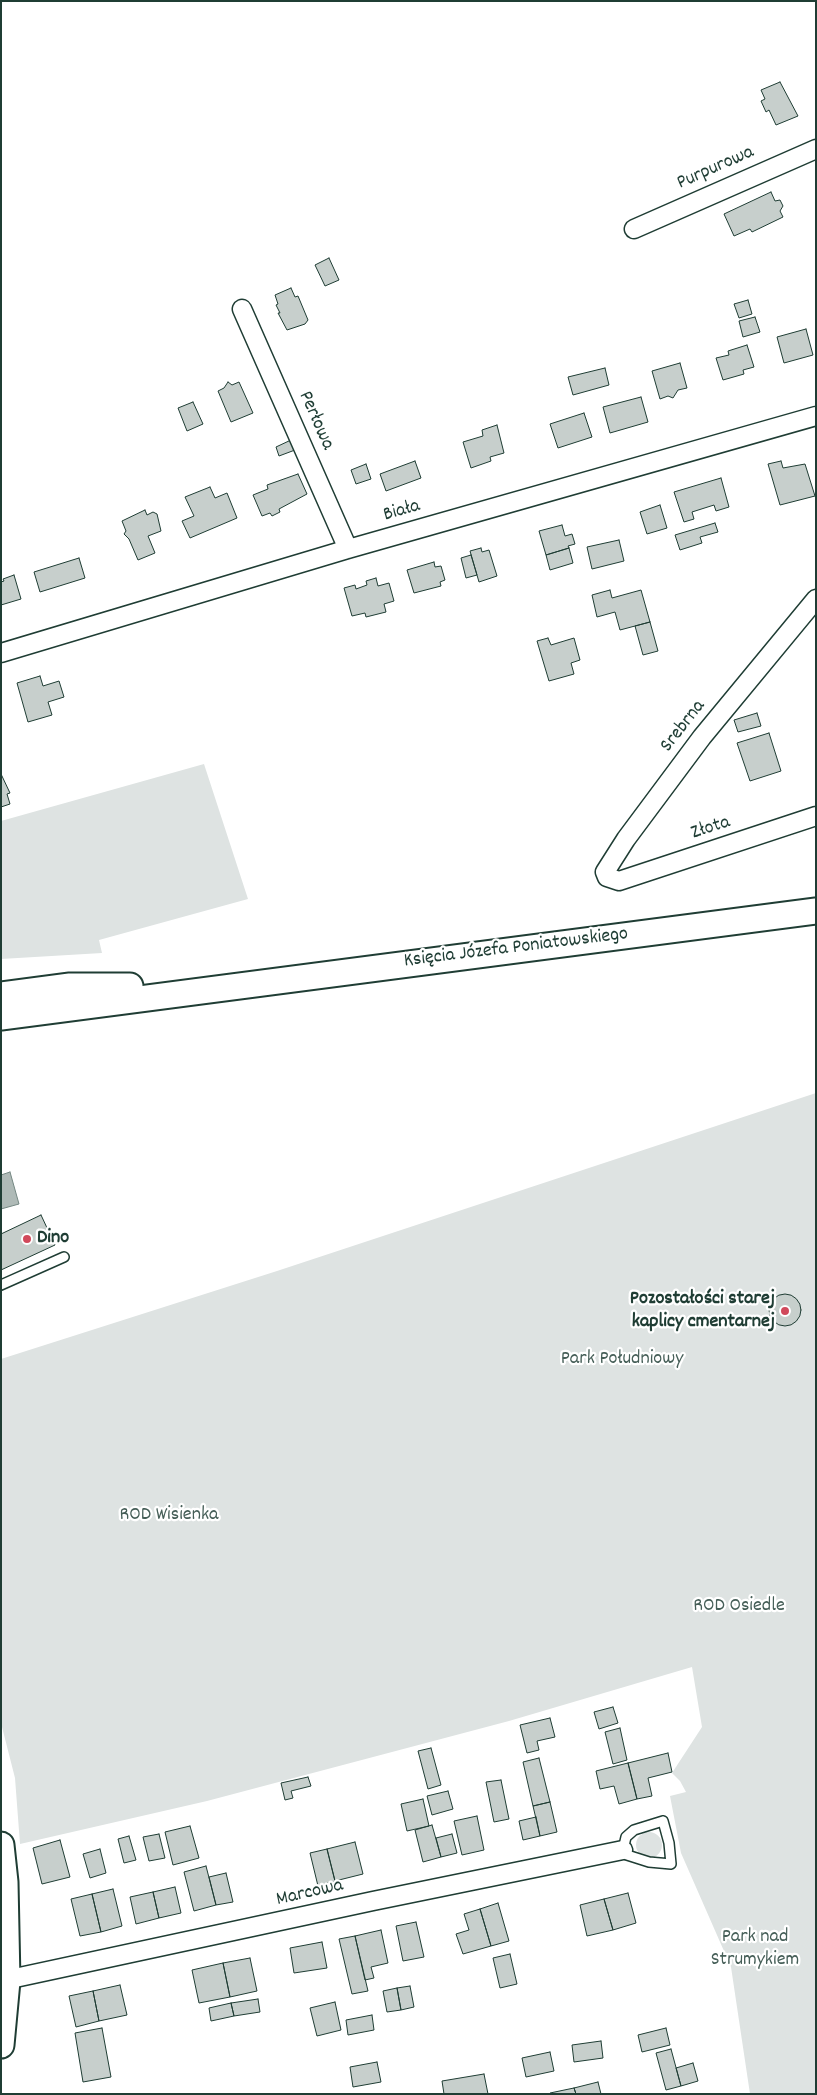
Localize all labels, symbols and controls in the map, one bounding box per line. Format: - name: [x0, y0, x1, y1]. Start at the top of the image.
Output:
- street label: Purpurowa: [674, 141, 758, 197]
- street label: Perłowa: [292, 388, 338, 454]
- street label: Biała: [381, 495, 423, 529]
- street label: Srebrna: [656, 696, 712, 758]
- street label: Złota: [688, 811, 734, 847]
- street label: Księcia Józefa Poniatowskiego: [403, 923, 629, 975]
- place label: Dino: [37, 1227, 69, 1251]
- marker: Dino: [21, 1233, 33, 1245]
- place label: Pozostałości starej kaplicy cmentarnej: [630, 1288, 775, 1335]
- marker: Pozostałości starej kaplicy cmentarnej: [779, 1305, 791, 1317]
- park label: Park Południowy: [561, 1348, 683, 1372]
- park label: ROD Wisienka: [120, 1504, 218, 1528]
- park label: ROD Osiedle: [693, 1595, 785, 1619]
- street label: Marcowa: [274, 1875, 346, 1913]
- park label: Park nad Strumykiem: [711, 1926, 799, 1973]

